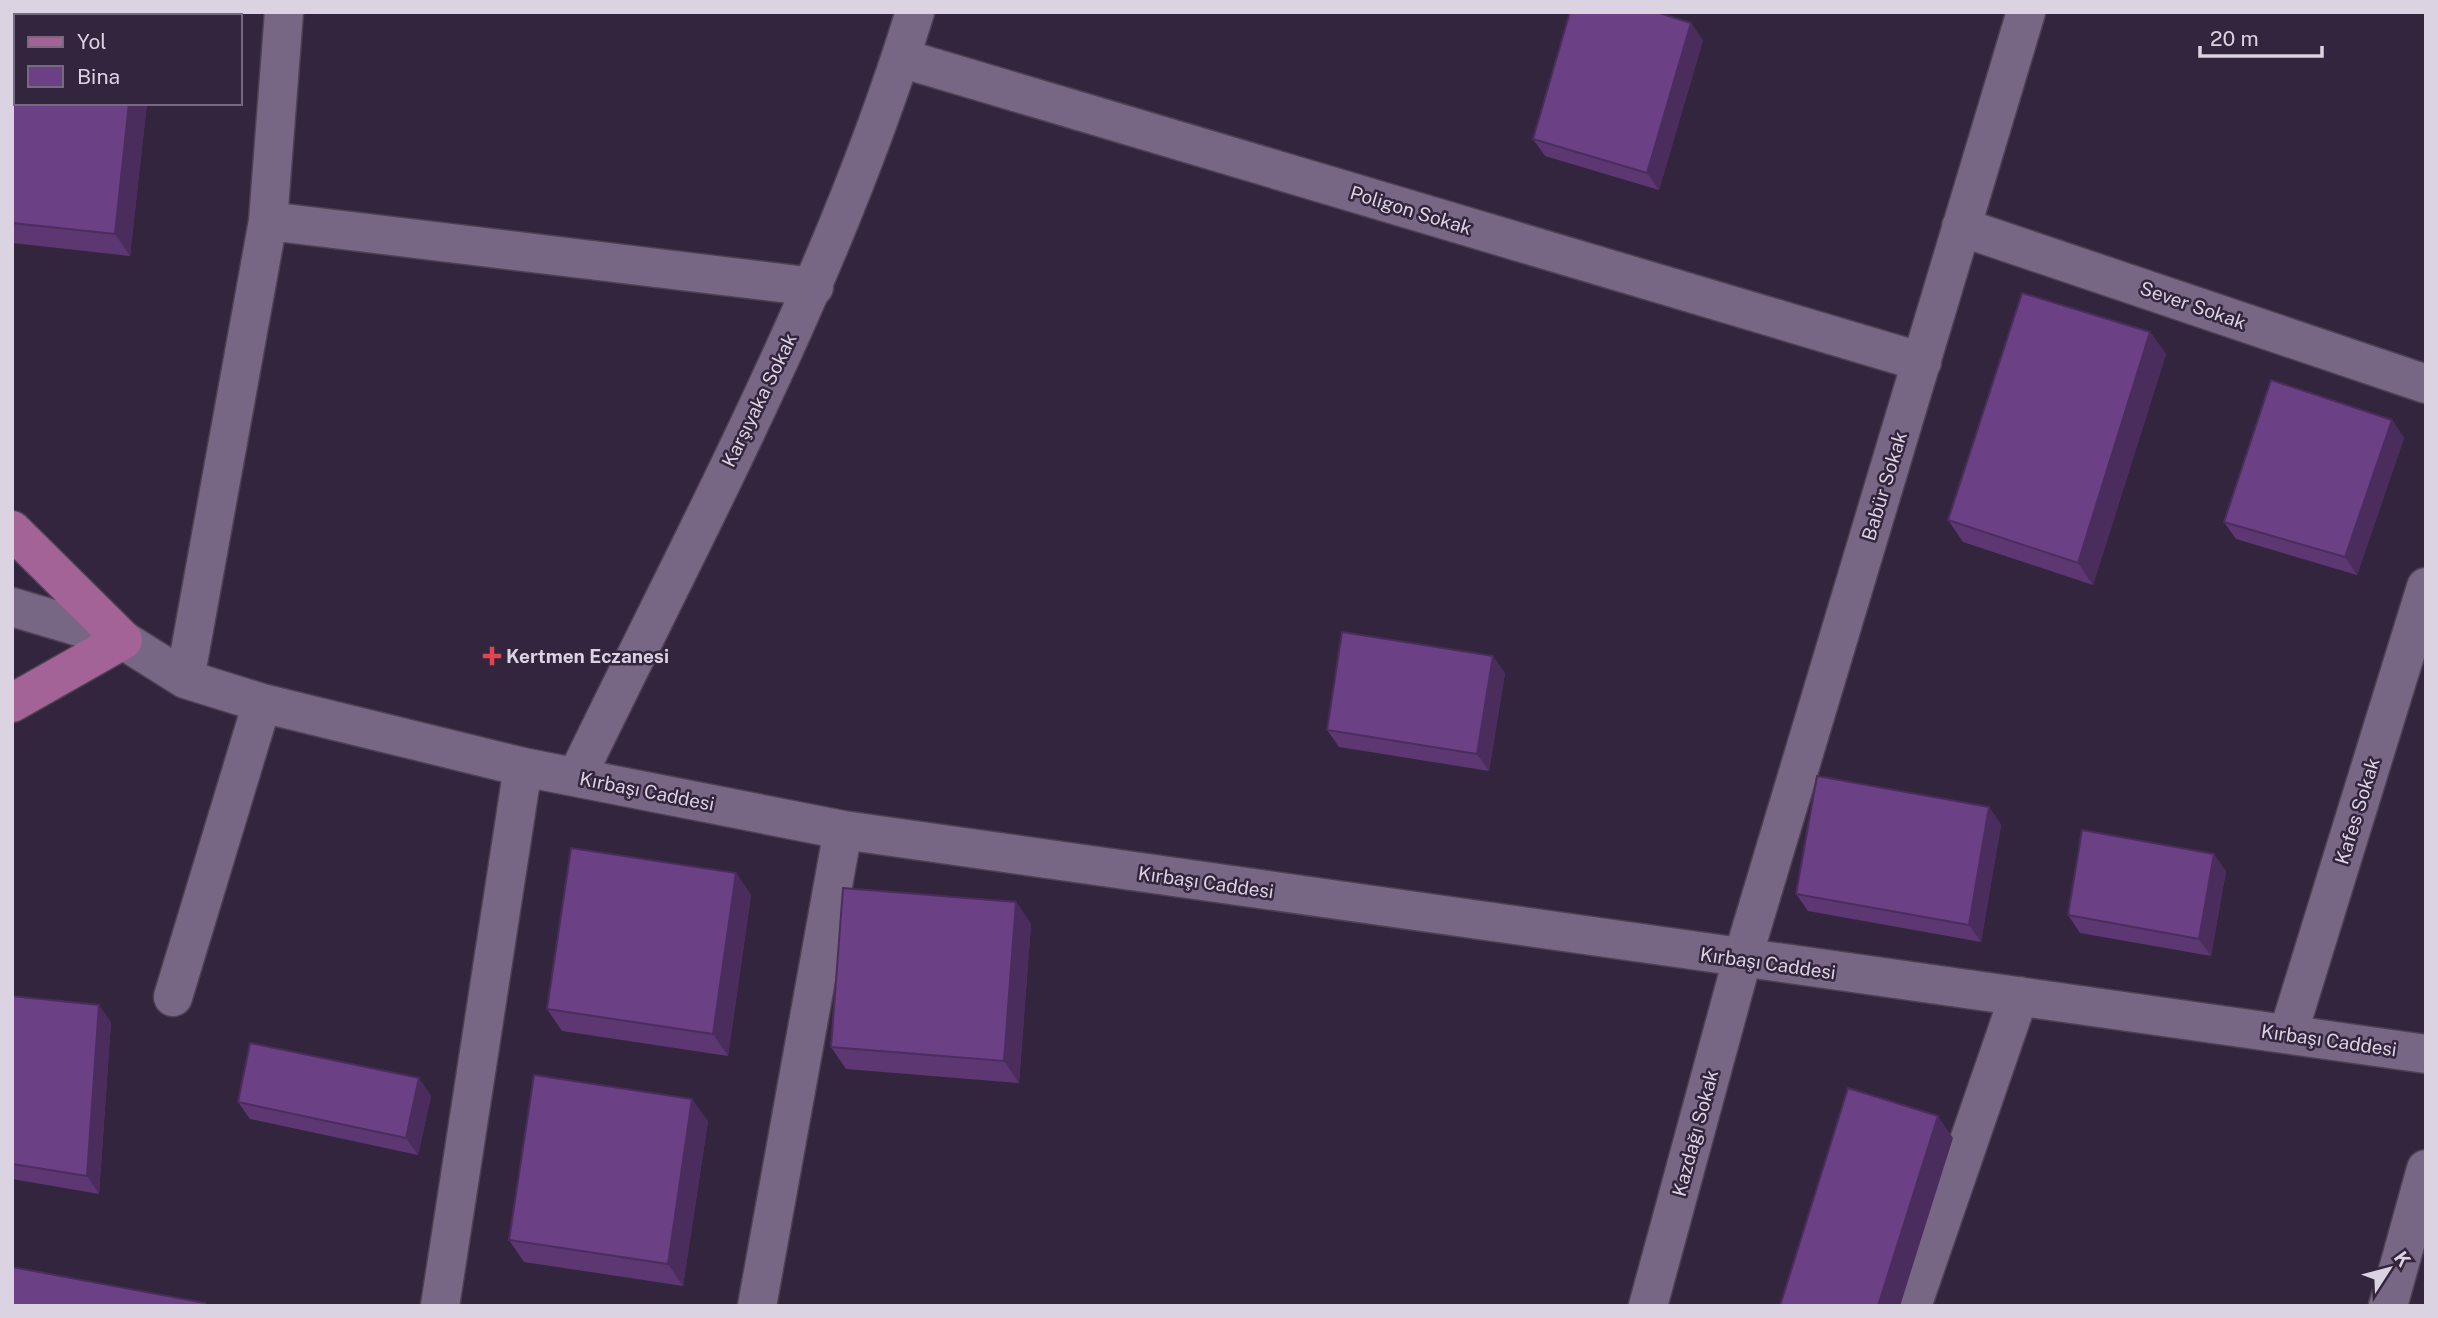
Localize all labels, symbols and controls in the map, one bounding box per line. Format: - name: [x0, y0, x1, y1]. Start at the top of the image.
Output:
- legend: [14, 14, 242, 105]
- scale bar: [2200, 14, 2322, 58]
- text: 20 m: [2210, 26, 2259, 51]
- text: Yol: [77, 29, 107, 54]
- text: Bina: [77, 64, 120, 89]
- street label: Poligon Sokak: [1348, 181, 1475, 239]
- street label: Sever Sokak: [2137, 277, 2249, 334]
- street label: Karşıyaka Sokak: [717, 329, 801, 470]
- street label: Babür Sokak: [1857, 429, 1911, 543]
- place label: Kertmen Eczanesi: [506, 645, 669, 667]
- marker: Kertmen Eczanesi: [484, 648, 500, 664]
- street label: Kafes Sokak: [2330, 755, 2384, 867]
- street label: Kırbaşı Caddesi: [578, 767, 716, 815]
- street label: Kırbaşı Caddesi: [1137, 862, 1275, 902]
- street label: Kırbaşı Caddesi: [1699, 943, 1837, 983]
- street label: Kırbaşı Caddesi: [2260, 1020, 2398, 1060]
- street label: Kazdağı Sokak: [1668, 1067, 1723, 1199]
- north arrow: [2354, 1234, 2424, 1304]
- text: K: [2390, 1247, 2416, 1271]

